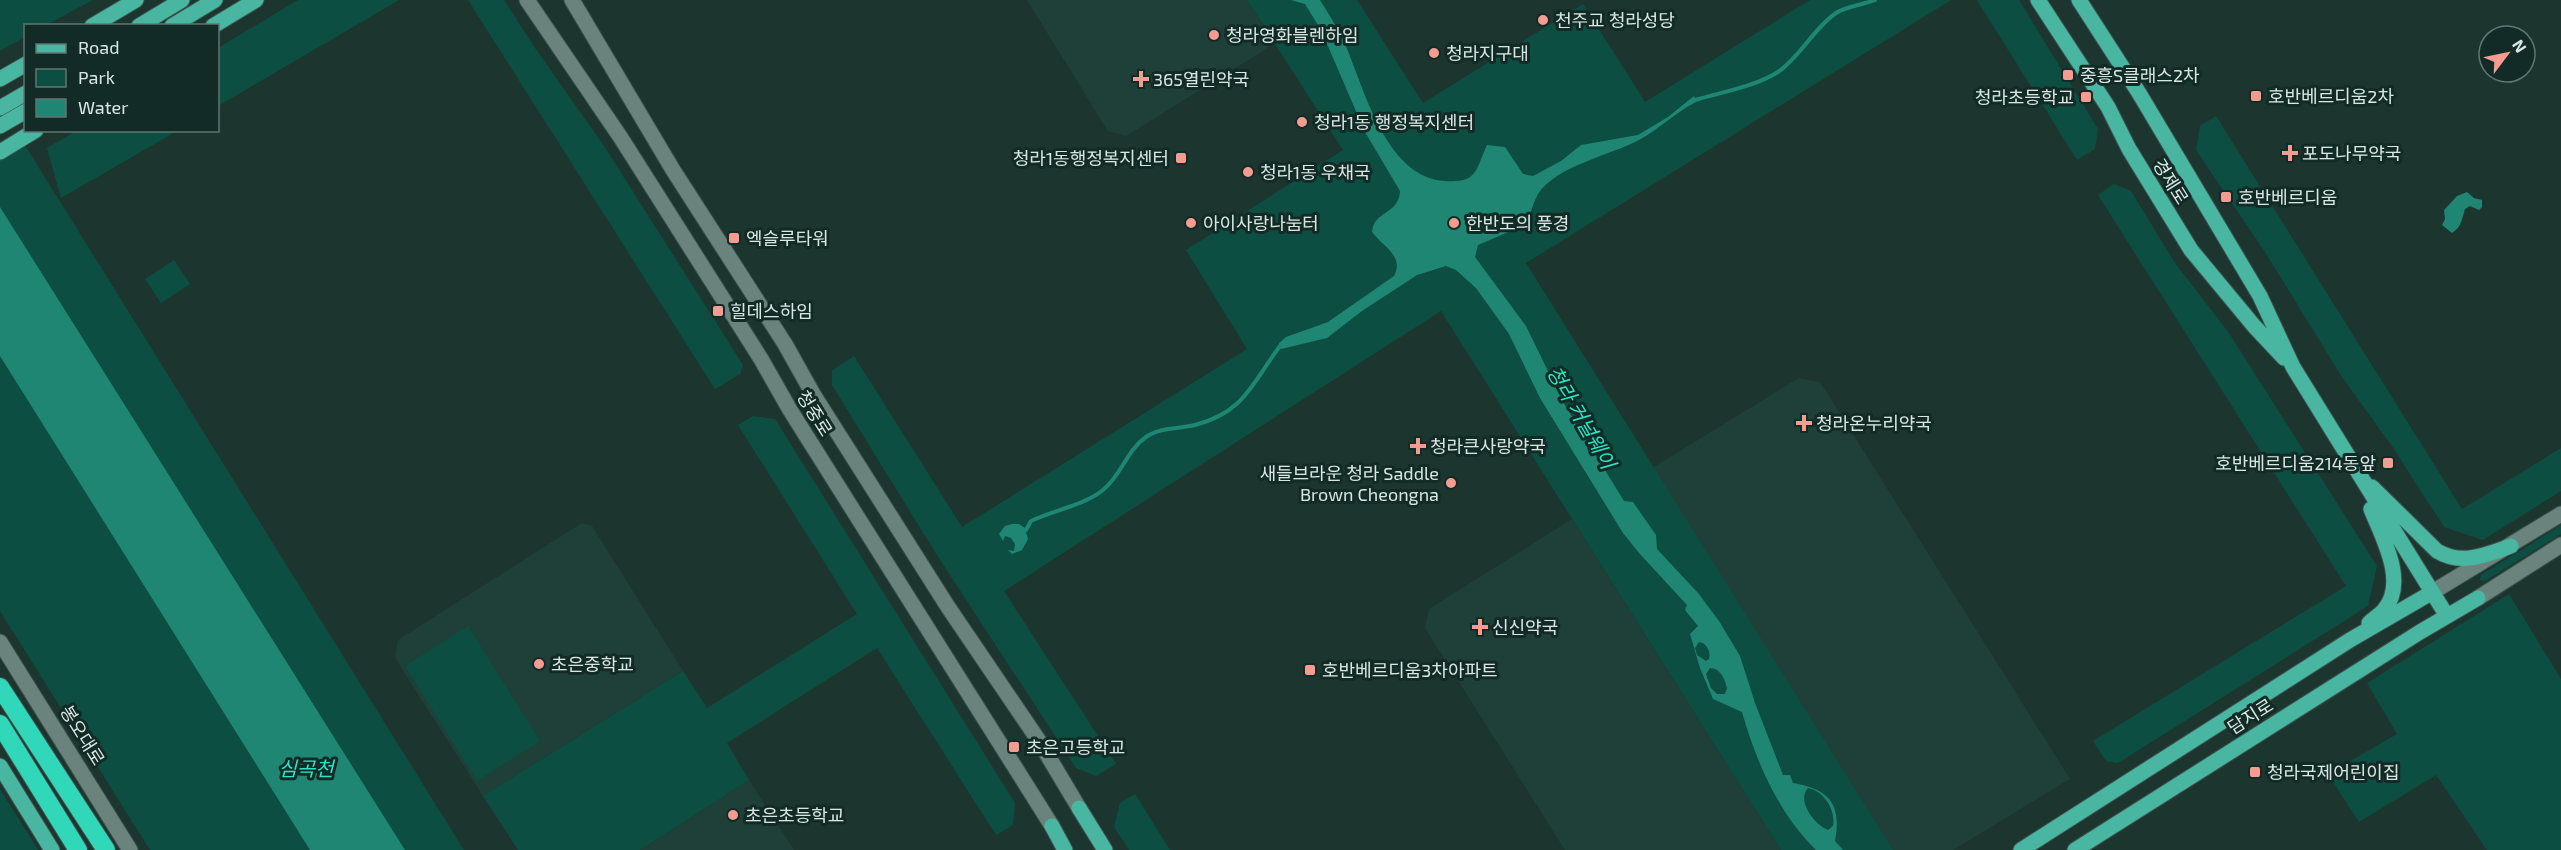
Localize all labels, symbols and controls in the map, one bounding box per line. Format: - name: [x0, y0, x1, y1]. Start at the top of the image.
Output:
- place label: 천주교 청라성당: [1555, 9, 1675, 31]
- marker: 천주교 청라성당: [1536, 13, 1550, 27]
- legend: [24, 24, 219, 132]
- place label: 청라영화블렌하임: [1226, 24, 1358, 46]
- north arrow: [2477, 24, 2537, 84]
- marker: 청라영화블렌하임: [1207, 28, 1221, 42]
- text: Road: [78, 36, 119, 58]
- text: N: [2509, 36, 2531, 56]
- place label: 청라지구대: [1446, 42, 1529, 64]
- marker: 청라지구대: [1427, 46, 1441, 60]
- place label: 중흥S클래스2차: [2080, 64, 2200, 86]
- text: Park: [78, 66, 115, 88]
- place label: 365열린약국: [1153, 68, 1249, 90]
- marker: 중흥S클래스2차: [2061, 68, 2075, 82]
- marker: 365열린약국: [1134, 72, 1148, 86]
- place label: 호반베르디움2차: [2268, 85, 2394, 107]
- place label: 청라초등학교: [1975, 86, 2074, 108]
- marker: 호반베르디움2차: [2249, 89, 2263, 103]
- marker: 청라초등학교: [2079, 90, 2093, 104]
- text: Water: [78, 96, 128, 118]
- place label: 청라1동 행정복지센터: [1314, 111, 1474, 133]
- marker: 청라1동 행정복지센터: [1295, 115, 1309, 129]
- place label: 포도나무약국: [2302, 142, 2401, 164]
- marker: 포도나무약국: [2283, 146, 2297, 160]
- place label: 청라1동행정복지센터: [1013, 147, 1169, 169]
- marker: 청라1동행정복지센터: [1174, 151, 1188, 165]
- street label: 경제로: [2149, 154, 2193, 208]
- place label: 청라1동 우채국: [1260, 161, 1371, 183]
- marker: 청라1동 우채국: [1241, 165, 1255, 179]
- place label: 호반베르디움: [2238, 186, 2337, 208]
- marker: 호반베르디움: [2219, 190, 2233, 204]
- place label: 아이사랑나눔터: [1203, 212, 1319, 234]
- place label: 한반도의 풍경: [1466, 212, 1569, 234]
- marker: 아이사랑나눔터: [1184, 216, 1198, 230]
- marker: 한반도의 풍경: [1447, 216, 1461, 230]
- place label: 엑슬루타워: [746, 227, 829, 249]
- marker: 엑슬루타워: [727, 231, 741, 245]
- place label: 힐데스하임: [730, 300, 813, 322]
- marker: 힐데스하임: [711, 304, 725, 318]
- water label: 청라 커널웨이: [1543, 361, 1622, 474]
- street label: 청중로: [793, 386, 837, 440]
- place label: 청라온누리약국: [1816, 412, 1932, 434]
- marker: 청라온누리약국: [1797, 416, 1811, 430]
- place label: 청라큰사랑약국: [1430, 435, 1546, 457]
- marker: 청라큰사랑약국: [1411, 439, 1425, 453]
- place label: 호반베르디움214동앞: [2215, 452, 2376, 474]
- marker: 호반베르디움214동앞: [2381, 456, 2395, 470]
- place label: 새들브라운 청라 Saddle Brown Cheongna: [1259, 462, 1439, 505]
- marker: 새들브라운 청라 Saddle Brown Cheongna: [1444, 476, 1458, 490]
- place label: 신신약국: [1492, 616, 1558, 638]
- marker: 신신약국: [1473, 620, 1487, 634]
- place label: 초은중학교: [551, 653, 634, 675]
- marker: 초은중학교: [532, 657, 546, 671]
- place label: 호반베르디움3차아파트: [1322, 659, 1498, 681]
- marker: 호반베르디움3차아파트: [1303, 663, 1317, 677]
- street label: 담지로: [2223, 694, 2277, 738]
- street label: 봉오대로: [56, 701, 110, 769]
- place label: 초은고등학교: [1026, 736, 1125, 758]
- marker: 초은고등학교: [1007, 740, 1021, 754]
- water label: 심곡천: [278, 756, 336, 780]
- place label: 청라국제어린이집: [2267, 761, 2399, 783]
- marker: 청라국제어린이집: [2248, 765, 2262, 779]
- place label: 초은초등학교: [745, 804, 844, 826]
- marker: 초은초등학교: [726, 808, 740, 822]

